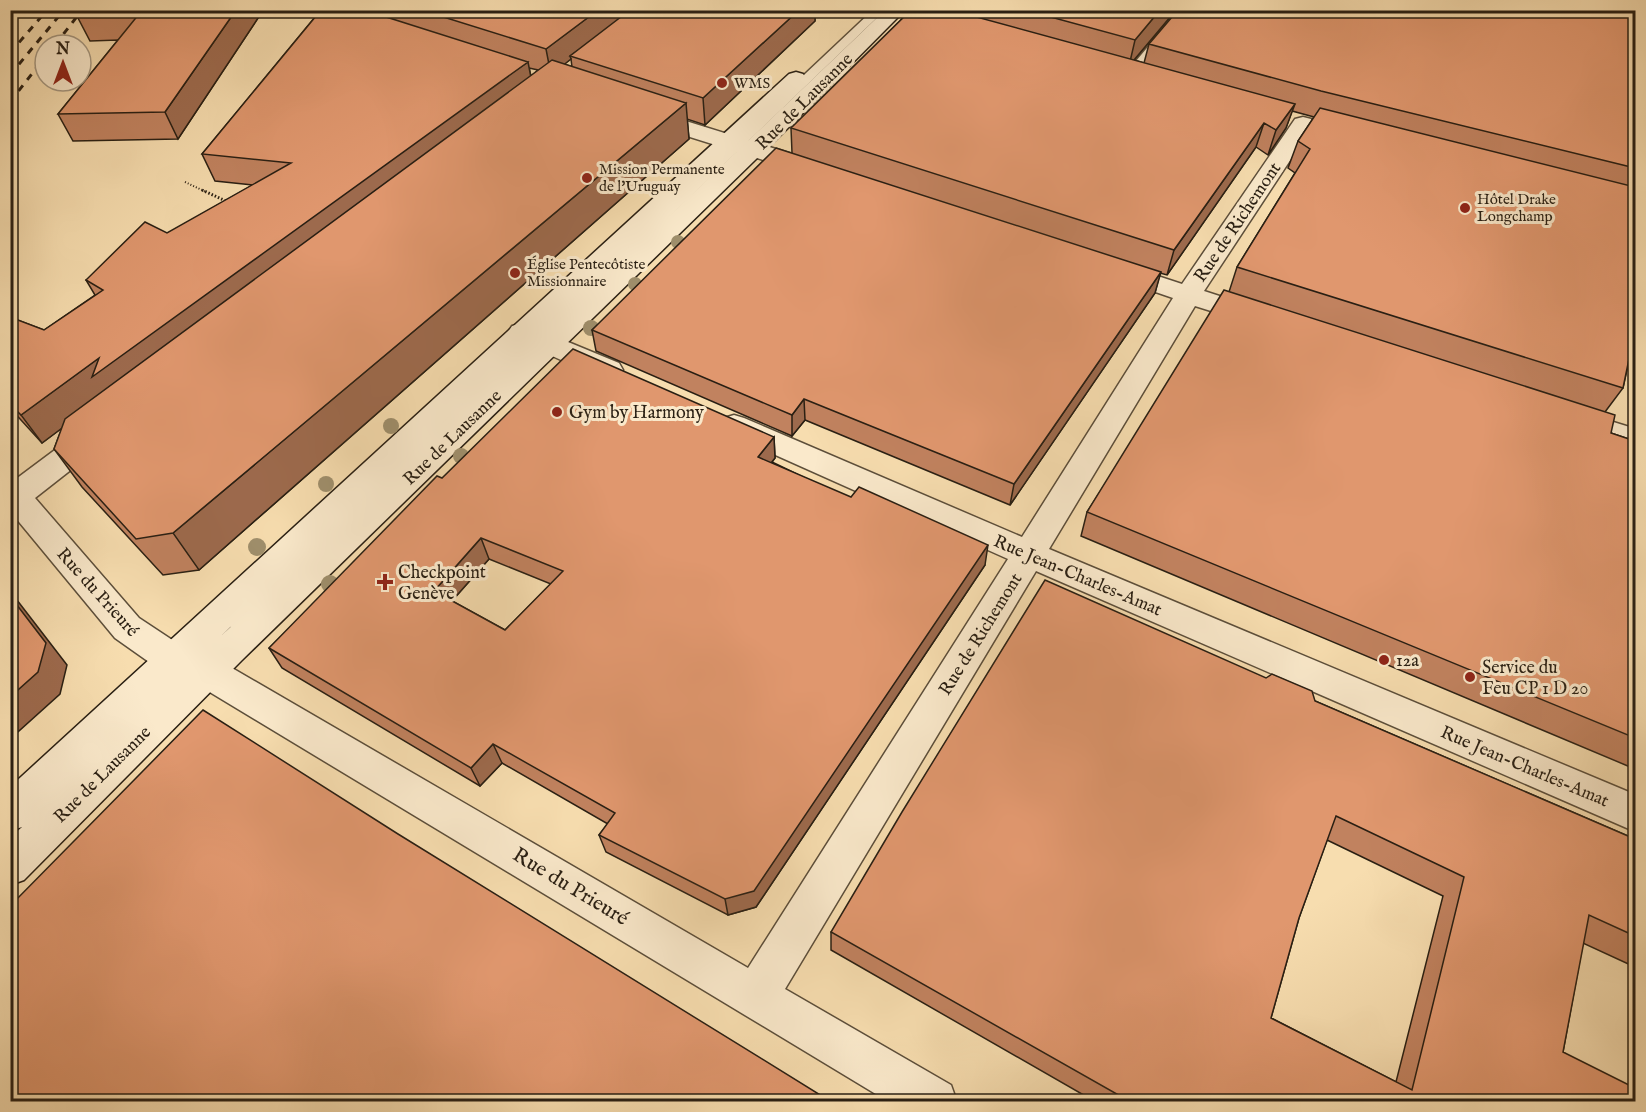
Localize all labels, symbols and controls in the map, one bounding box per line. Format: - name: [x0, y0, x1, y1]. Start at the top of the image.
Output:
- north arrow: [33, 33, 93, 93]
- text: N: [55, 40, 70, 60]
- street label: Rue de Lausanne: [752, 49, 859, 156]
- place label: WMS: [734, 74, 770, 93]
- marker: WMS: [715, 76, 729, 90]
- street label: Rue de Richemont: [1190, 158, 1287, 287]
- place label: Mission Permanente de l'Uruguay: [599, 160, 725, 196]
- marker: Mission Permanente de l'Uruguay: [580, 171, 594, 185]
- place label: Hôtel Drake Longchamp: [1477, 190, 1556, 226]
- marker: Hôtel Drake Longchamp: [1458, 201, 1472, 215]
- place label: Église Pentecôtiste Missionnaire: [527, 255, 646, 291]
- marker: Église Pentecôtiste Missionnaire: [508, 266, 522, 280]
- street label: Rue de Lausanne: [399, 385, 507, 491]
- place label: Gym by Harmony: [569, 402, 704, 425]
- marker: Gym by Harmony: [550, 405, 564, 419]
- street label: Rue Jean-Charles-Amat: [990, 530, 1165, 622]
- street label: Rue du Prieuré: [51, 544, 143, 642]
- place label: Checkpoint Genève: [398, 562, 486, 606]
- street label: Rue de Richemont: [934, 569, 1028, 700]
- marker: Checkpoint Genève: [376, 573, 394, 591]
- place label: 12a: [1396, 650, 1419, 673]
- marker: 12a: [1377, 653, 1391, 667]
- place label: Service du Feu CP 1 D 20: [1482, 657, 1588, 701]
- marker: Service du Feu CP 1 D 20: [1463, 670, 1477, 684]
- street label: Rue Jean-Charles-Amat: [1437, 721, 1612, 813]
- street label: Rue de Lausanne: [50, 722, 157, 829]
- street label: Rue du Prieuré: [507, 842, 634, 933]

